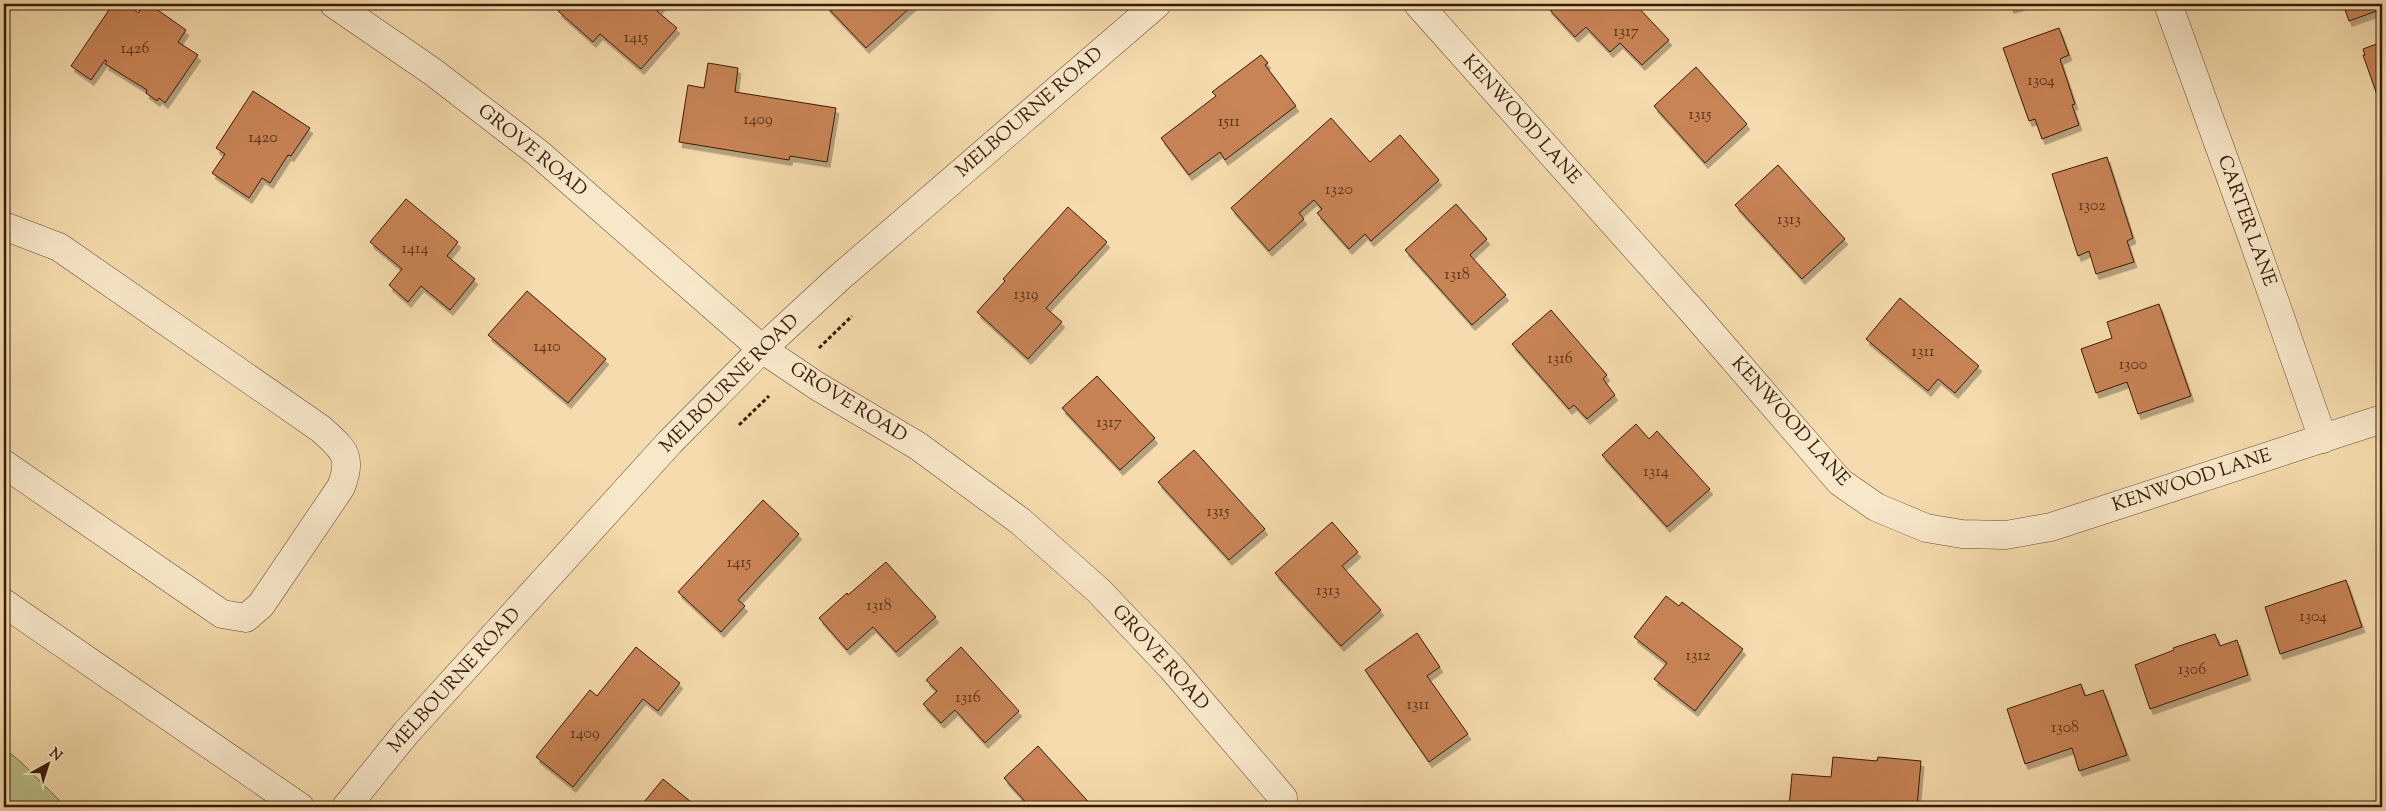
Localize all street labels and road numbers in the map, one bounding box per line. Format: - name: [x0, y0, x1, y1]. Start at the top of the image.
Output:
- street label: MELBOURNE ROAD: [950, 41, 1110, 185]
- street label: KENWOOD LANE: [1455, 49, 1587, 191]
- street label: GROVE ROAD: [471, 98, 593, 204]
- street label: CARTER LANE: [2210, 152, 2282, 291]
- street label: MELBOURNE ROAD: [654, 308, 806, 460]
- street label: KENWOOD LANE: [1724, 351, 1856, 493]
- street label: GROVE ROAD: [784, 356, 912, 450]
- street label: KENWOOD LANE: [2109, 442, 2276, 519]
- street label: GROVE ROAD: [1105, 599, 1215, 717]
- street label: MELBOURNE ROAD: [382, 602, 528, 760]

